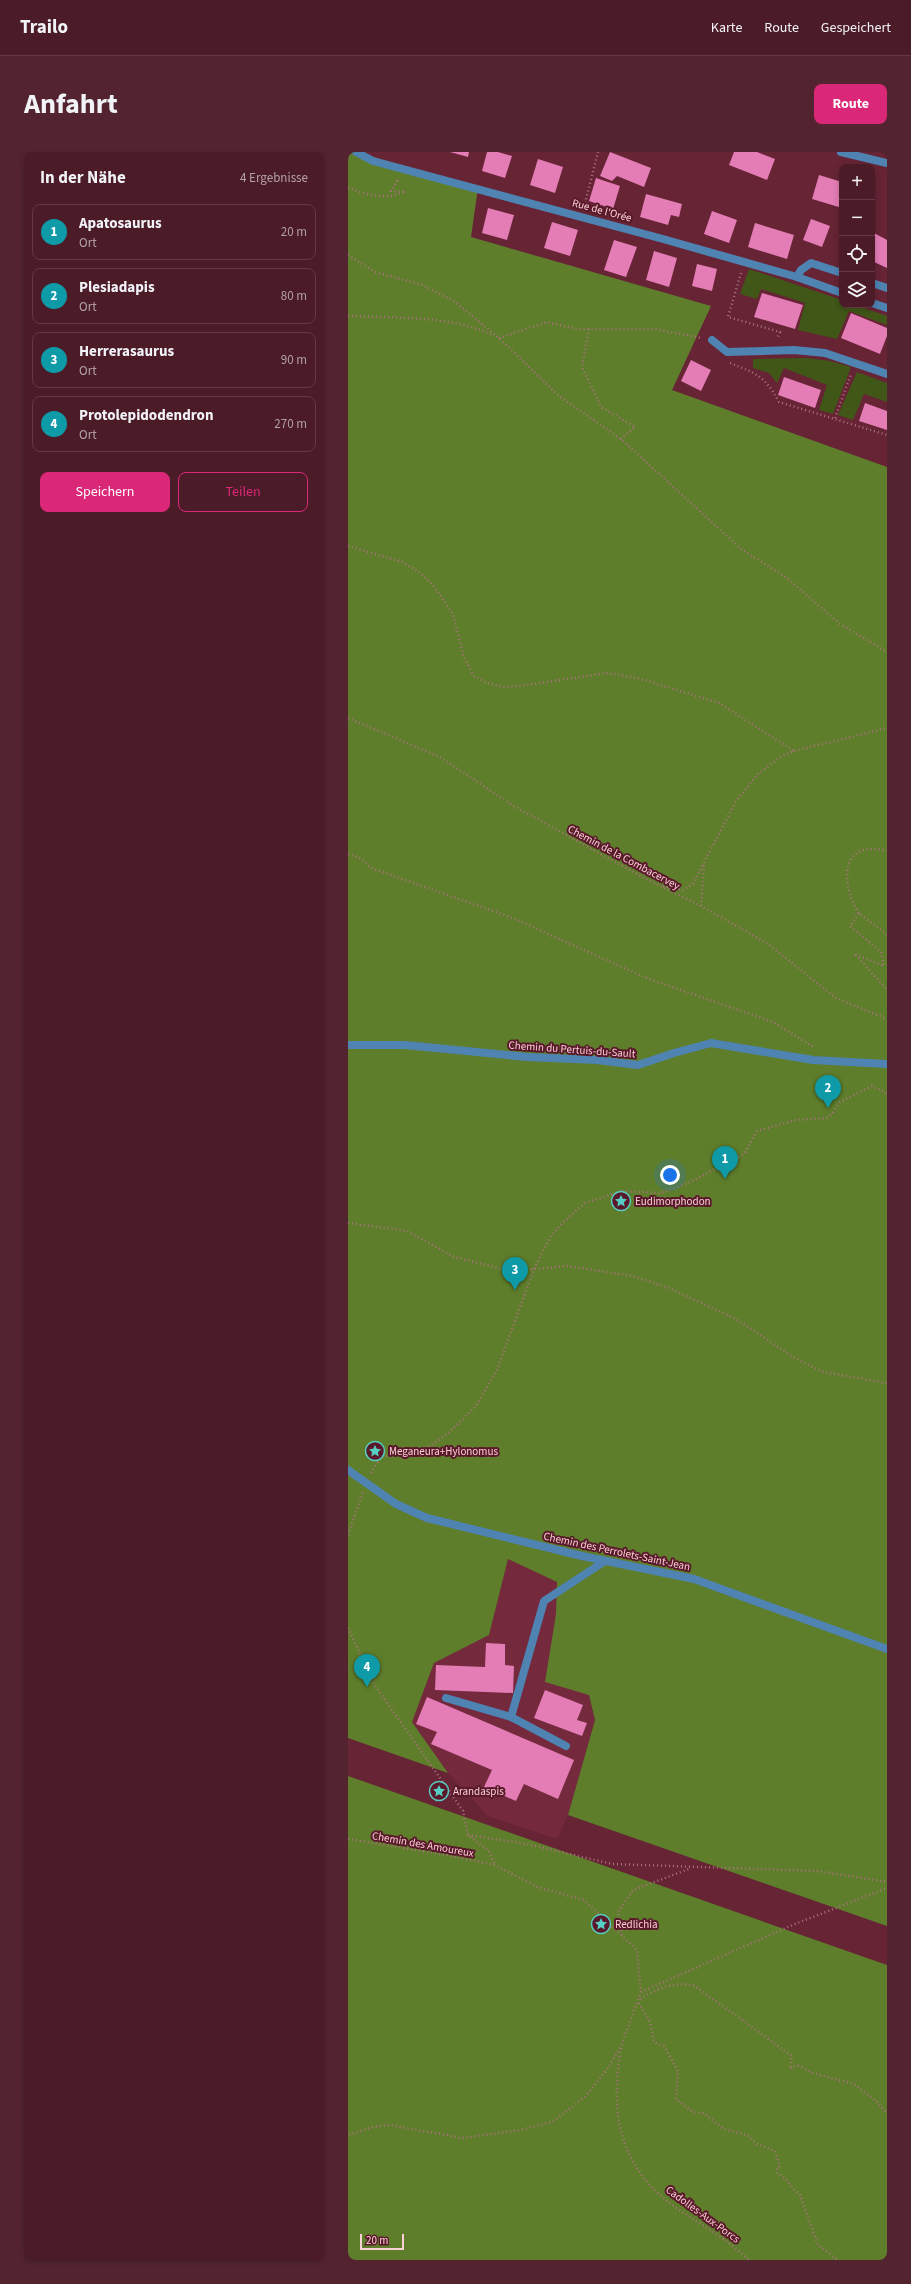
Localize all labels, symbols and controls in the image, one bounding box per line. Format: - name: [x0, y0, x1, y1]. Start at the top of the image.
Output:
- text: Trailo: [20, 14, 68, 41]
- text: Karte: [711, 18, 742, 38]
- text: Route: [764, 18, 799, 38]
- text: Gespeichert: [821, 18, 891, 38]
- text: Anfahrt: [24, 84, 118, 124]
- button: Route: [814, 84, 887, 124]
- map controls: [839, 164, 875, 308]
- button: +: [839, 164, 875, 200]
- text: In der Nähe: [40, 166, 126, 190]
- text: 4 Ergebnisse: [240, 169, 308, 187]
- street label: Rue de l'Orée: [570, 195, 634, 226]
- button: −: [839, 200, 875, 236]
- text: Apatosaurus: [79, 213, 162, 234]
- text: 1: [51, 223, 57, 241]
- text: 20 m: [281, 223, 307, 241]
- text: Ort: [79, 234, 97, 252]
- button: locate: [839, 236, 875, 272]
- button: layers: [839, 272, 875, 308]
- text: Plesiadapis: [79, 277, 155, 298]
- text: 2: [51, 287, 57, 305]
- text: 80 m: [281, 287, 307, 305]
- text: Ort: [79, 298, 97, 316]
- text: Herrerasaurus: [79, 341, 174, 362]
- text: 3: [51, 351, 57, 369]
- text: 90 m: [281, 351, 307, 369]
- text: Ort: [79, 362, 97, 380]
- text: Protolepidodendron: [79, 405, 213, 426]
- text: 4: [51, 415, 57, 433]
- text: 270 m: [274, 415, 307, 433]
- text: Ort: [79, 426, 97, 444]
- button: Speichern: [40, 472, 170, 512]
- button: Teilen: [178, 472, 308, 512]
- street label: Chemin de la Combacervey: [565, 821, 682, 893]
- street label: Chemin du Pertuis-du-Sault: [508, 1038, 636, 1061]
- pin: 2: [815, 1075, 841, 1108]
- pin: 1: [712, 1146, 738, 1179]
- your location: [660, 1165, 680, 1185]
- place icon: Eudimorphodon: [610, 1190, 632, 1212]
- place label: Eudimorphodon: [635, 1194, 711, 1209]
- pin: 3: [502, 1257, 528, 1290]
- place icon: Meganeura+Hylonomus: [364, 1440, 386, 1462]
- place label: Meganeura+Hylonomus: [389, 1444, 498, 1459]
- street label: Chemin des Perrolets-Saint-Jean: [542, 1529, 692, 1574]
- pin: 4: [354, 1654, 380, 1687]
- place icon: Arandaspis: [428, 1780, 450, 1802]
- place label: Arandaspis: [453, 1784, 504, 1799]
- street label: Chemin des Amoureux: [371, 1828, 475, 1861]
- place icon: Redlichia: [590, 1913, 612, 1935]
- place label: Redlichia: [615, 1917, 657, 1932]
- street label: Cadolles-Aux-Porcs: [663, 2182, 743, 2247]
- scale bar: [360, 2232, 404, 2251]
- text: 20 m: [366, 2233, 388, 2248]

